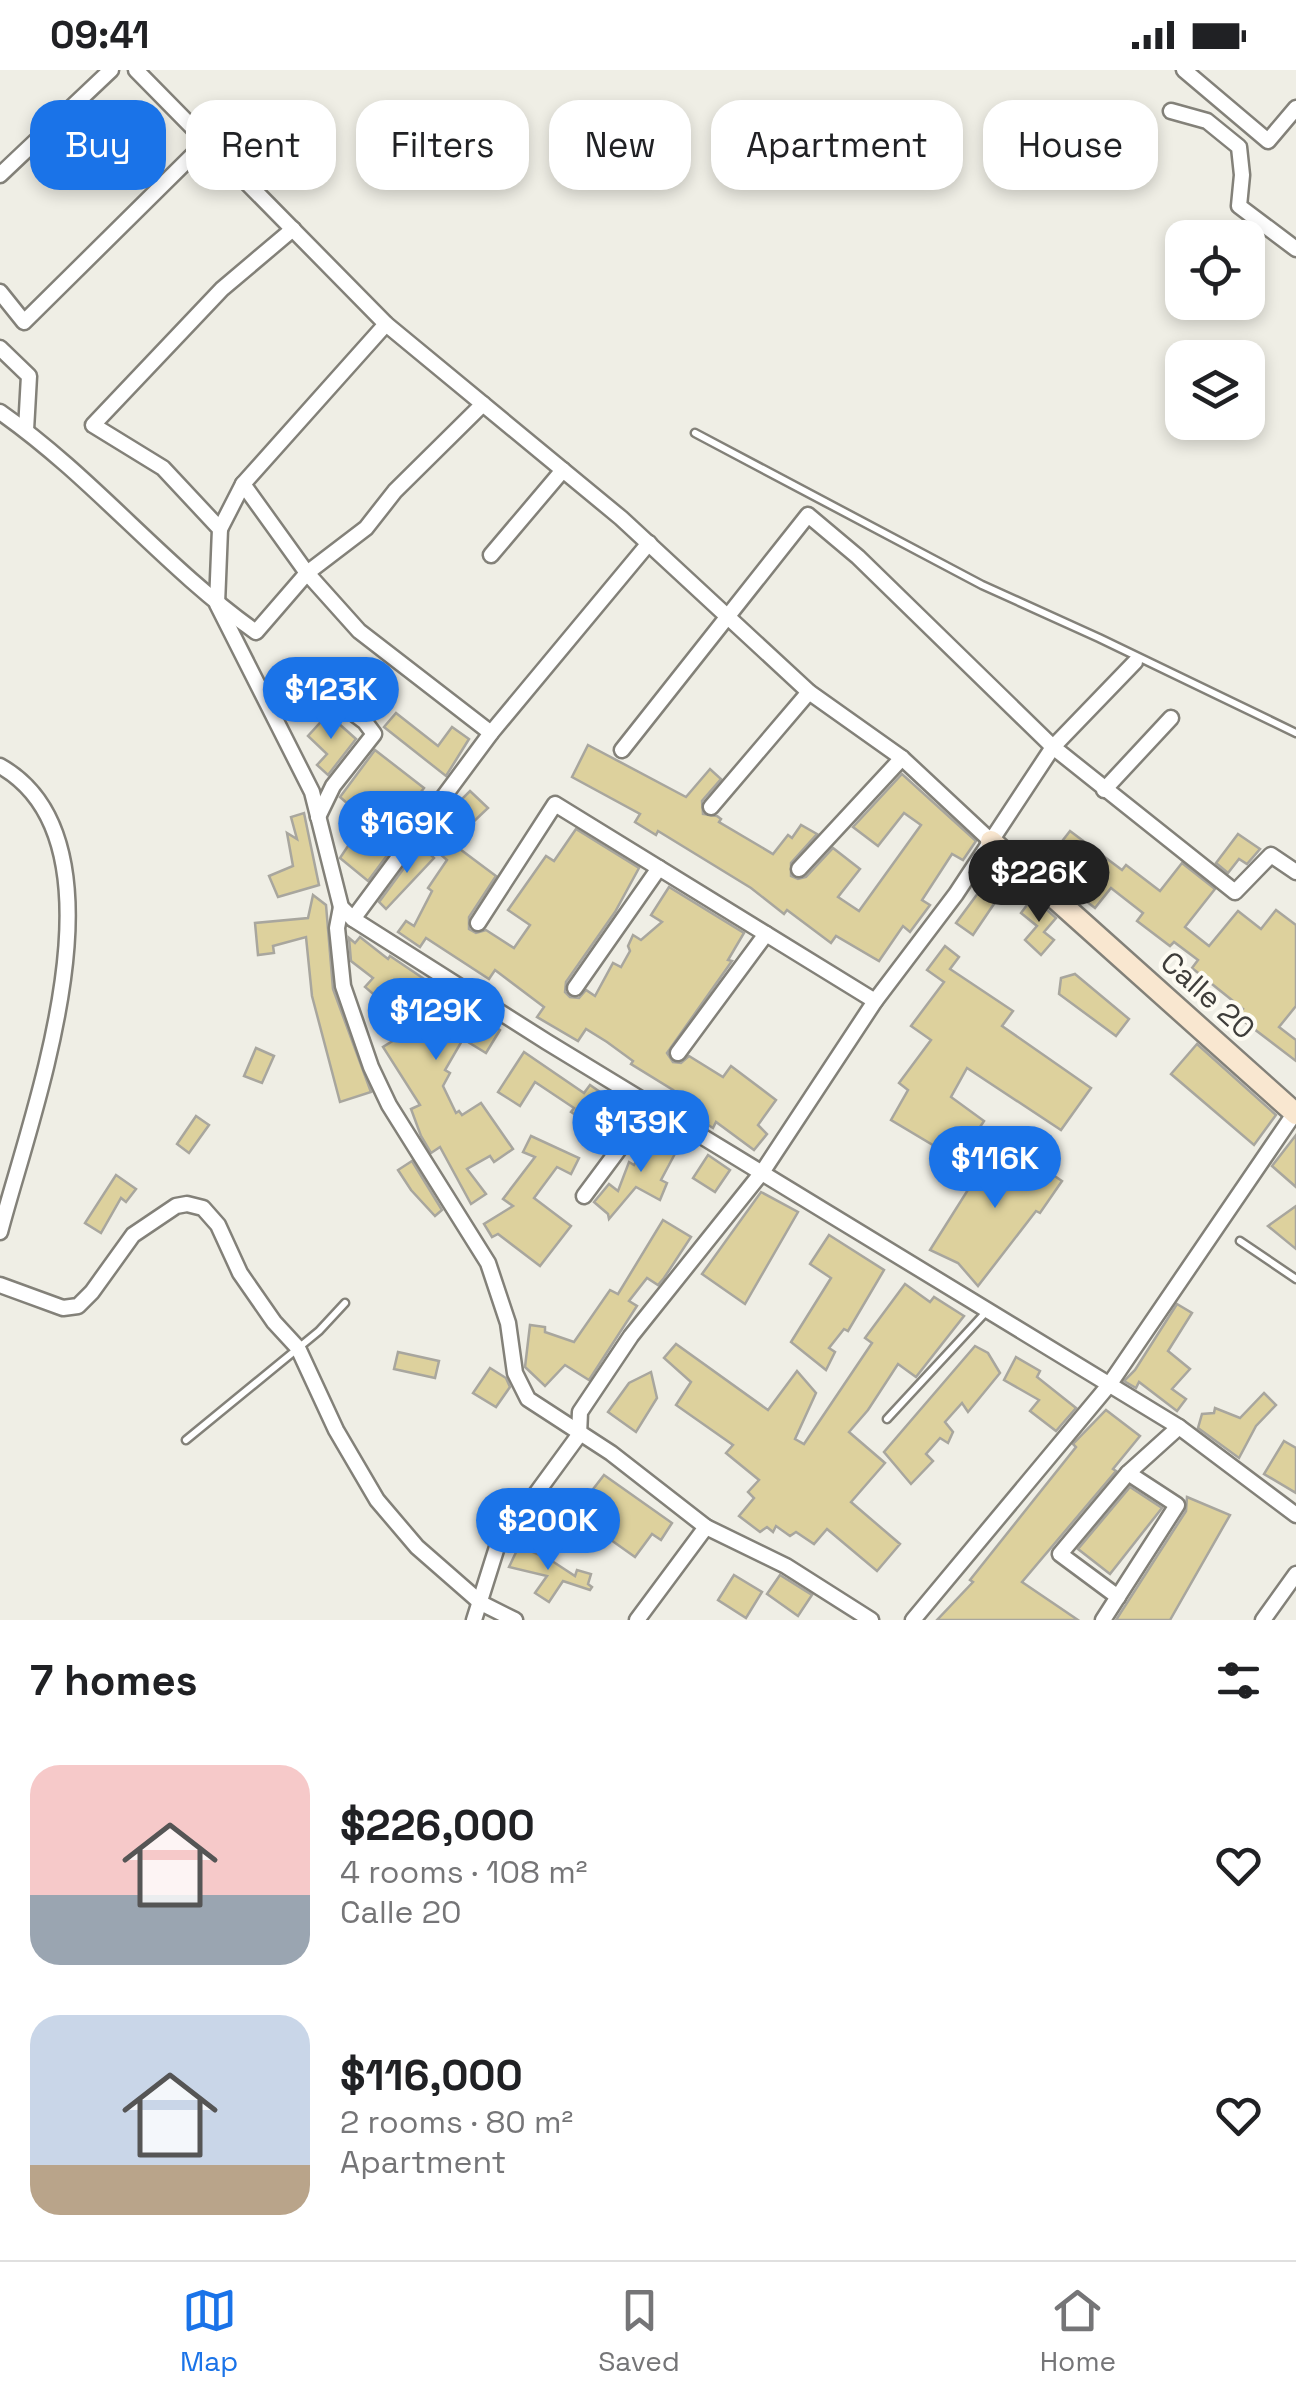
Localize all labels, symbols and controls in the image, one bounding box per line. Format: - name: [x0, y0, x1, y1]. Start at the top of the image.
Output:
- text: 09:41: [50, 11, 149, 59]
- chip: Buy: [30, 100, 166, 190]
- chip: Rent: [186, 100, 336, 190]
- chip: Filters: [356, 100, 529, 190]
- chip: New: [549, 100, 691, 190]
- chip: Apartment: [711, 100, 963, 190]
- chip: House: [983, 100, 1158, 190]
- map controls: [1165, 220, 1265, 440]
- button: locate: [1165, 220, 1265, 320]
- button: layers: [1165, 340, 1265, 440]
- pin: $123K: [261, 657, 401, 742]
- text: $123K: [285, 669, 377, 709]
- pin: $169K: [337, 791, 477, 876]
- text: $169K: [360, 803, 454, 843]
- pin: $226K: [969, 840, 1109, 925]
- text: $226K: [990, 852, 1088, 892]
- street label: Calle 20: [1153, 942, 1263, 1048]
- pin: $129K: [366, 978, 506, 1063]
- text: $129K: [390, 990, 482, 1030]
- pin: $139K: [571, 1090, 711, 1175]
- text: $139K: [594, 1102, 688, 1142]
- pin: $116K: [925, 1126, 1065, 1211]
- text: $116K: [951, 1138, 1039, 1178]
- pin: $200K: [478, 1488, 618, 1573]
- text: $200K: [498, 1500, 598, 1540]
- icon: filters: [1211, 1653, 1266, 1708]
- text: 7 homes: [30, 1654, 198, 1707]
- text: $226,000: [340, 1799, 535, 1852]
- icon: home: [110, 1805, 230, 1925]
- icon: heart: [1211, 1838, 1266, 1893]
- text: 4 rooms · 108 m²: [340, 1852, 587, 1892]
- text: Calle 20: [340, 1892, 462, 1932]
- text: $116,000: [340, 2049, 523, 2102]
- icon: home: [110, 2055, 230, 2175]
- icon: heart: [1211, 2088, 1266, 2143]
- text: 2 rooms · 80 m²: [340, 2102, 573, 2142]
- text: Apartment: [340, 2142, 506, 2182]
- tab: Map: [180, 2283, 238, 2379]
- tab: Saved: [598, 2283, 680, 2379]
- tab: Home: [1040, 2283, 1116, 2379]

